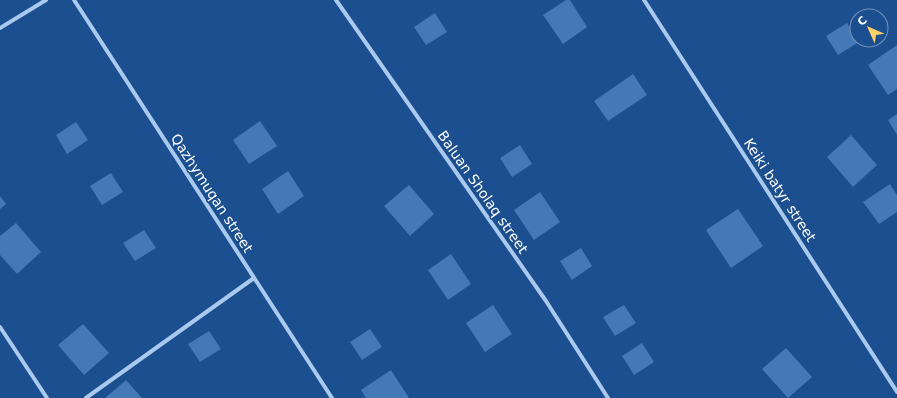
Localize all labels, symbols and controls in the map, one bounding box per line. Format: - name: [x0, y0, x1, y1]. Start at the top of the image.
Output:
- north arrow: [849, 8, 889, 48]
- text: С: [855, 14, 870, 29]
- street label: Baluan Sholaq street: [435, 128, 532, 257]
- street label: Qazhymuqan street: [168, 131, 257, 256]
- street label: Keiki batyr street: [741, 135, 820, 245]

